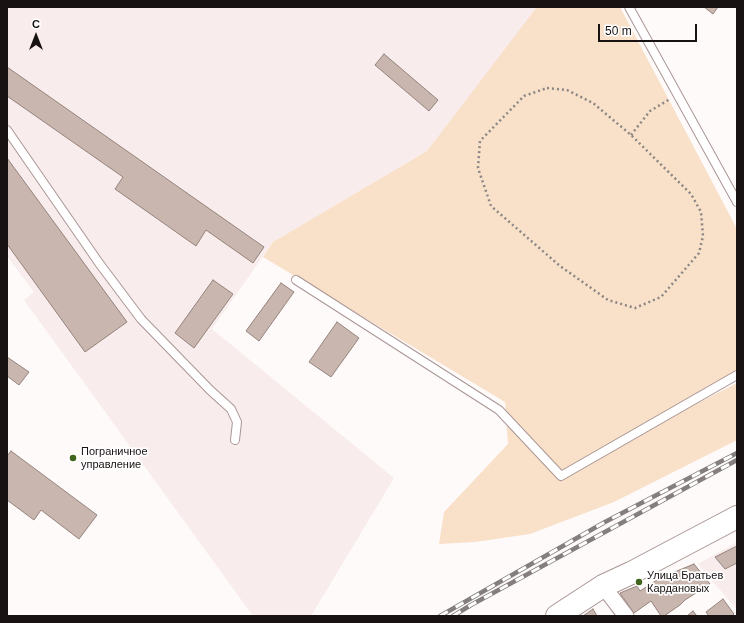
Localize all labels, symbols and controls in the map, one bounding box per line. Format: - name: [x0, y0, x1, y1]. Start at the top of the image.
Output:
- north arrow: [16, 16, 56, 56]
- scale bar: [600, 16, 699, 42]
- text: С: [32, 18, 40, 30]
- text: 50 m: [605, 24, 632, 38]
- place label: Пограничное управление: [81, 445, 148, 471]
- marker: Пограничное управление: [68, 453, 78, 463]
- place label: Улица Братьев Кардановых: [647, 569, 723, 595]
- marker: Улица Братьев Кардановых: [634, 577, 644, 587]

